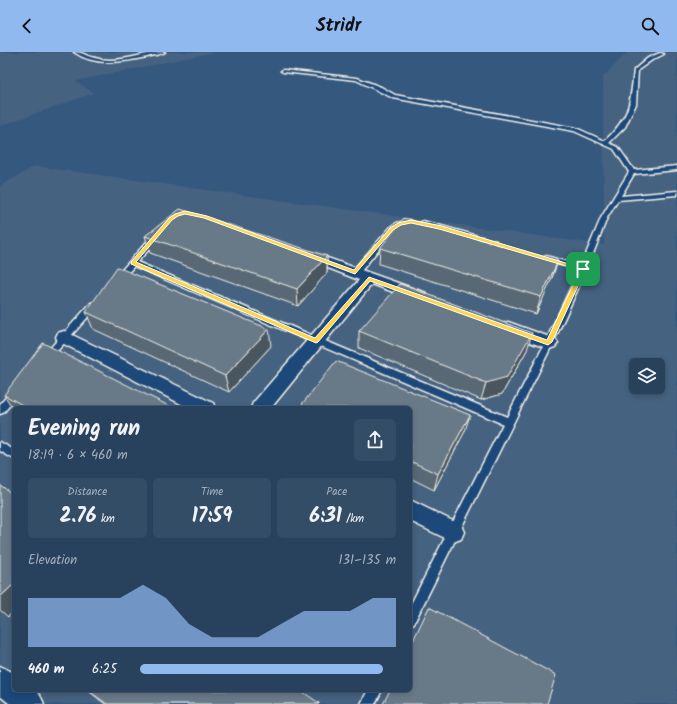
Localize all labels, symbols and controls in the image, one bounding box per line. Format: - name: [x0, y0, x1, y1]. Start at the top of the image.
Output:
- text: Stridr: [316, 12, 361, 41]
- icon: back: [16, 15, 38, 37]
- icon: search: [639, 15, 661, 37]
- pin: [566, 252, 600, 286]
- icon: arrive: [572, 258, 594, 280]
- map controls: [629, 358, 665, 394]
- button: layers: [629, 358, 665, 394]
- text: Evening run: [28, 412, 140, 447]
- button: share: [354, 419, 396, 461]
- text: 18:19 · 6 × 460 m: [28, 445, 128, 466]
- text: Distance: [68, 483, 107, 501]
- text: Time: [201, 483, 223, 501]
- text: Pace: [326, 483, 347, 501]
- text: 2.76: [60, 501, 97, 533]
- text: 17:59: [192, 501, 232, 533]
- text: 6:31: [309, 501, 342, 533]
- text: km: [97, 510, 115, 528]
- text: /km: [342, 510, 364, 528]
- text: Elevation: [28, 550, 77, 571]
- text: 131–135 m: [338, 550, 396, 571]
- text: 460 m: [28, 659, 64, 680]
- text: 6:25: [92, 659, 117, 680]

